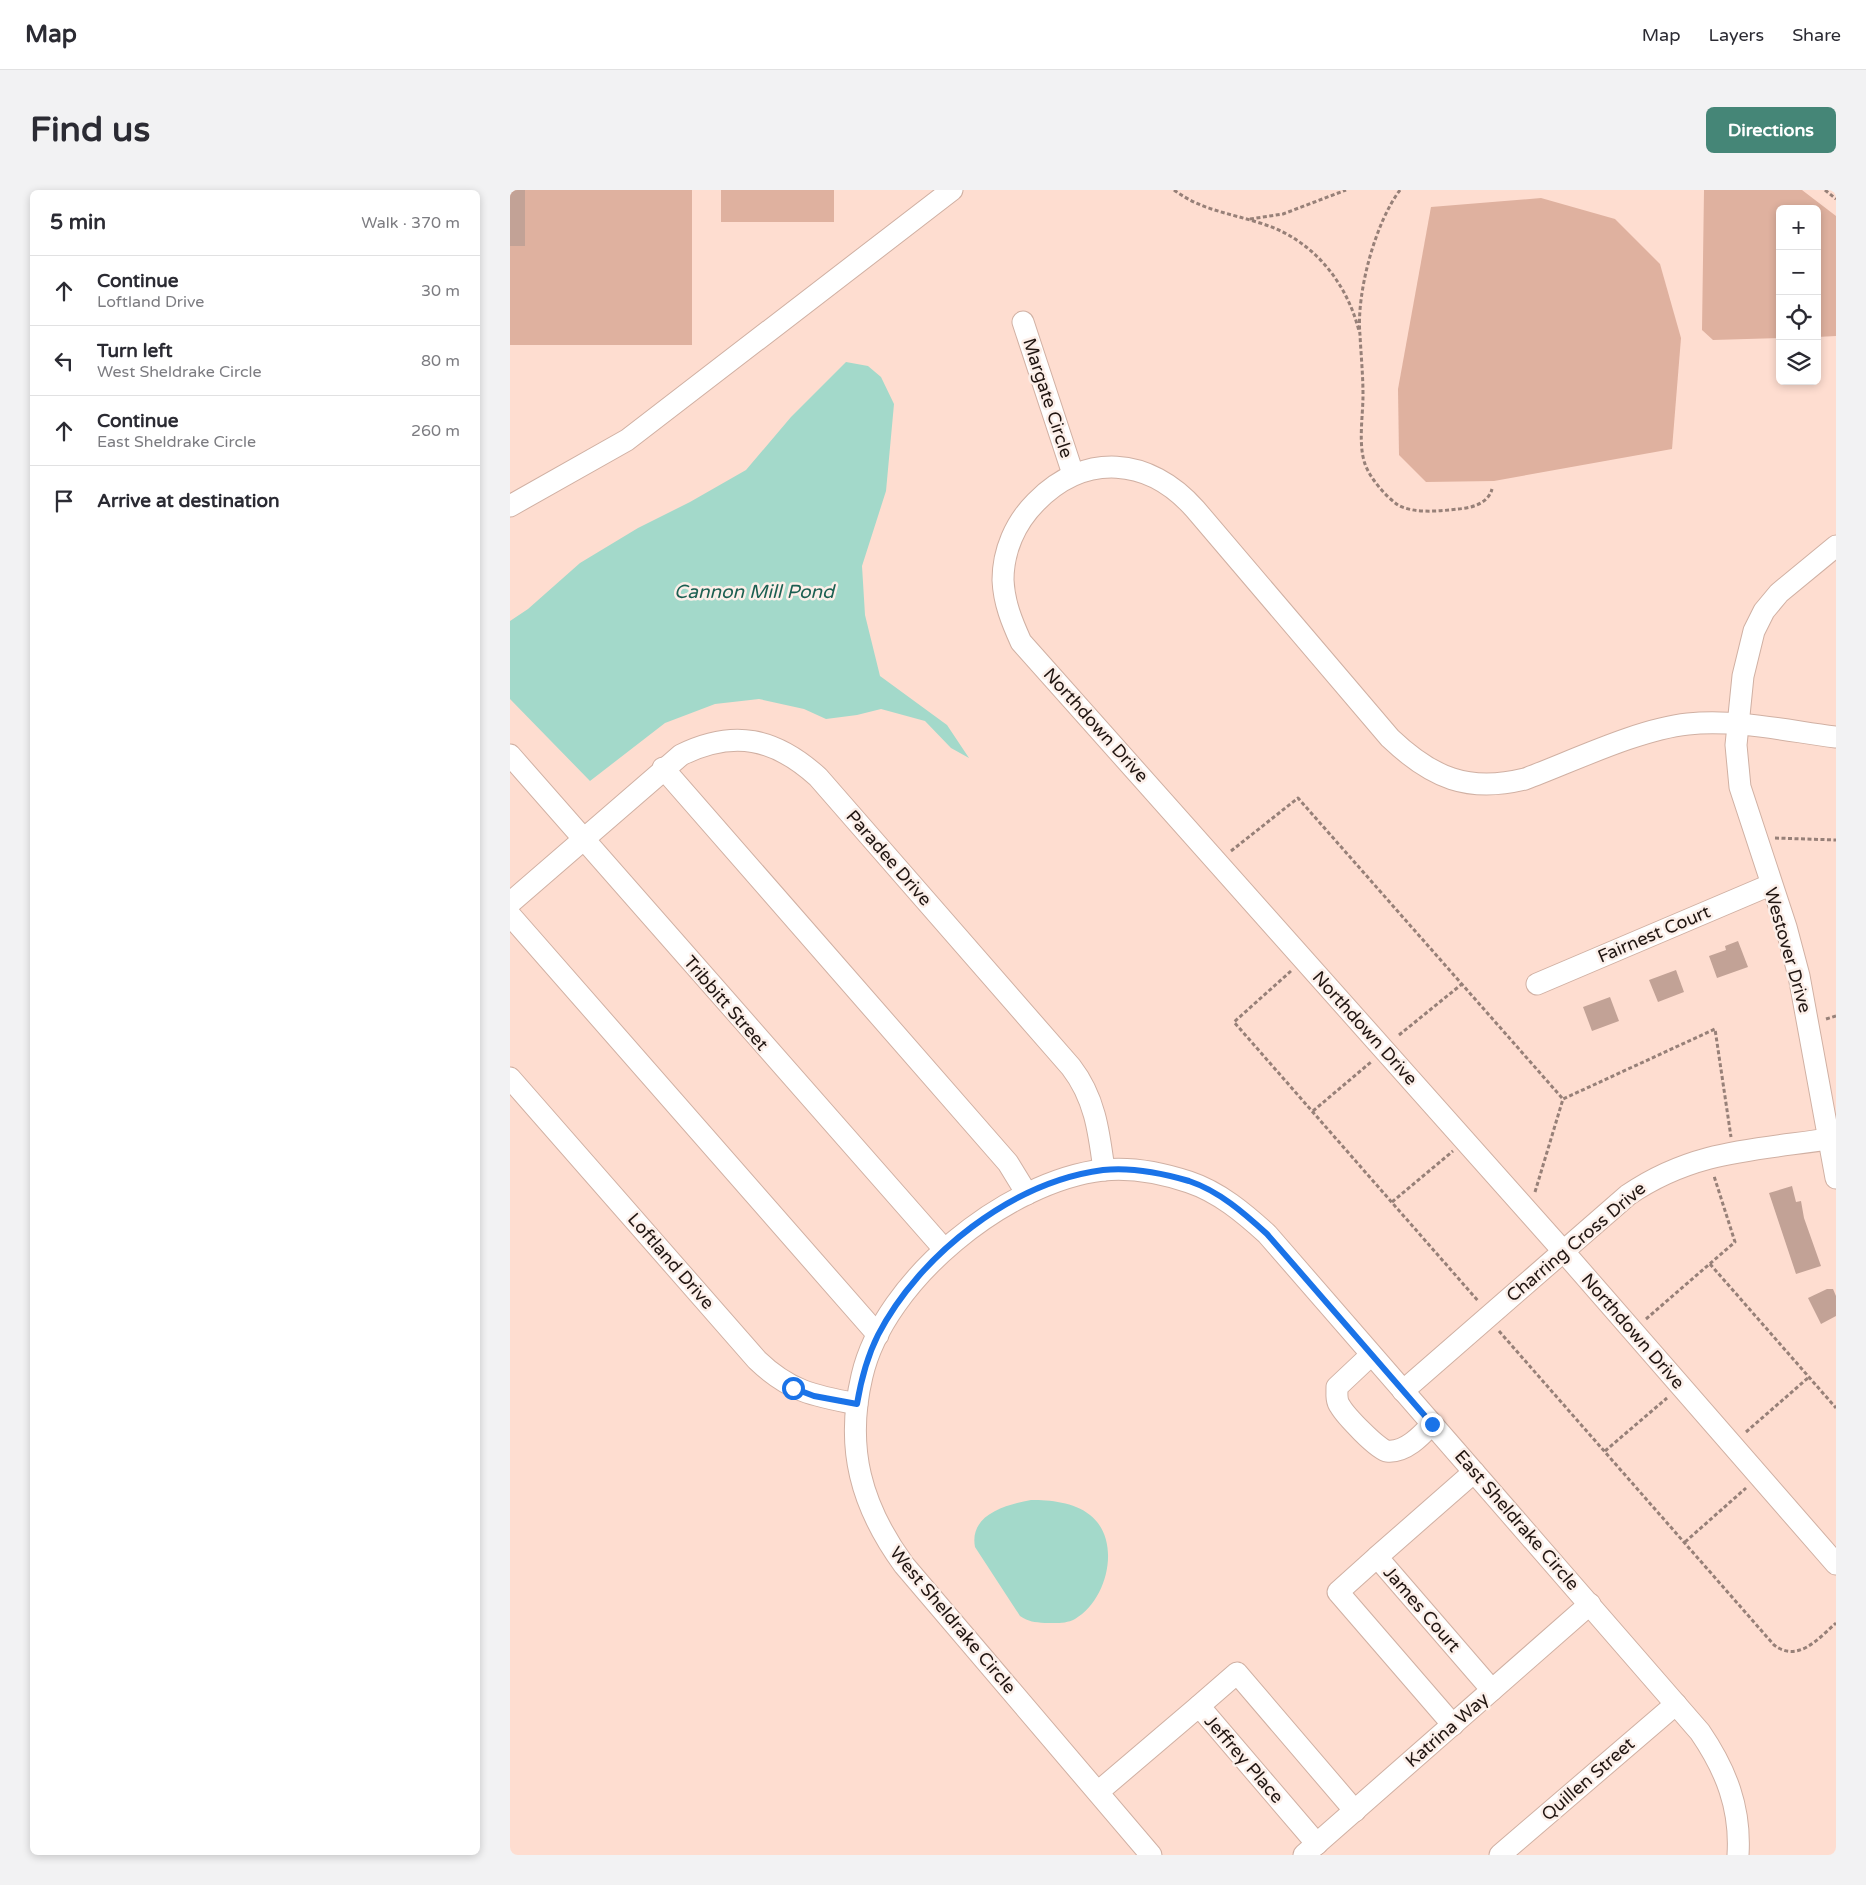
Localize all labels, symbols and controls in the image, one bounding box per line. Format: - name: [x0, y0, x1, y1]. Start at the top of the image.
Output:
- text: Map: [25, 20, 77, 49]
- text: Map: [1642, 24, 1681, 46]
- text: Layers: [1709, 24, 1764, 46]
- text: Share: [1792, 24, 1841, 46]
- button: Directions: [1706, 107, 1836, 153]
- text: Find us: [30, 109, 150, 151]
- map controls: [1776, 205, 1821, 385]
- button: +: [1776, 205, 1821, 250]
- text: 5 min: [50, 210, 106, 235]
- text: Walk · 370 m: [361, 213, 460, 233]
- button: −: [1776, 250, 1821, 295]
- text: Continue: [97, 270, 179, 292]
- icon: ahead: [50, 277, 78, 305]
- text: 30 m: [421, 281, 460, 301]
- text: Loftland Drive: [97, 292, 204, 312]
- button: locate: [1776, 295, 1821, 340]
- street label: Margate Circle: [1018, 335, 1078, 461]
- text: Turn left: [97, 340, 173, 362]
- button: layers: [1776, 340, 1821, 385]
- icon: left: [50, 347, 78, 375]
- text: 80 m: [421, 351, 460, 371]
- text: West Sheldrake Circle: [97, 362, 261, 382]
- text: Continue: [97, 410, 179, 432]
- icon: ahead: [50, 417, 78, 445]
- text: 260 m: [411, 421, 460, 441]
- text: East Sheldrake Circle: [97, 432, 256, 452]
- icon: arrive: [50, 487, 78, 515]
- text: Arrive at destination: [97, 490, 280, 512]
- water label: Cannon Mill Pond: [674, 581, 836, 603]
- street label: Northdown Drive: [1039, 663, 1153, 787]
- street label: Paradee Drive: [841, 806, 937, 910]
- street label: Westover Drive: [1760, 885, 1816, 1015]
- street label: Fairnest Court: [1594, 900, 1714, 968]
- street label: Tribbitt Street: [679, 951, 773, 1055]
- street label: Northdown Drive: [1308, 966, 1422, 1090]
- street label: Charring Cross Drive: [1502, 1177, 1650, 1307]
- street label: Loftland Drive: [623, 1208, 719, 1314]
- street label: Northdown Drive: [1577, 1269, 1689, 1393]
- route start: [782, 1377, 805, 1400]
- route end: [1421, 1413, 1444, 1436]
- street label: East Sheldrake Circle: [1450, 1445, 1584, 1595]
- street label: West Sheldrake Circle: [885, 1542, 1021, 1698]
- street label: James Court: [1379, 1562, 1465, 1656]
- street label: Katrina Way: [1401, 1688, 1493, 1772]
- street label: Jeffrey Place: [1200, 1710, 1288, 1808]
- street label: Quillen Street: [1537, 1733, 1639, 1825]

